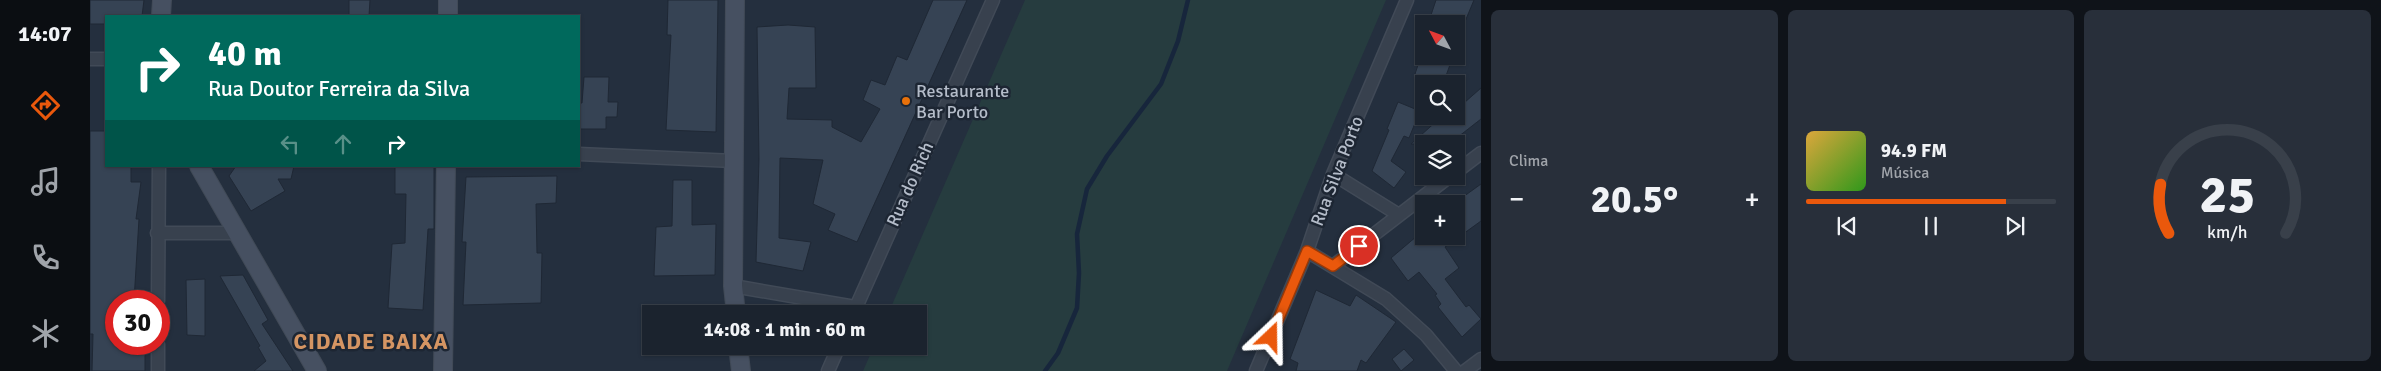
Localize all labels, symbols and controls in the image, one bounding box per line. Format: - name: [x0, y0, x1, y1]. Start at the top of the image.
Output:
- north arrow: [1415, 15, 1465, 65]
- map controls: [1415, 15, 1465, 245]
- text: 14:07: [18, 20, 72, 47]
- text: 40 m: [208, 32, 282, 75]
- icon: right: [125, 35, 190, 100]
- text: Rua Doutor Ferreira da Silva: [208, 75, 470, 102]
- button: search: [1415, 75, 1465, 125]
- place label: Restaurante Bar Porto: [916, 80, 1009, 123]
- icon: directions: [28, 88, 63, 123]
- marker: Restaurante Bar Porto: [900, 95, 912, 107]
- street label: Rua Silva Porto: [1306, 113, 1368, 229]
- icon: left: [276, 130, 304, 158]
- icon: ahead: [329, 130, 357, 158]
- icon: right: [382, 130, 410, 158]
- button: layers: [1415, 135, 1465, 185]
- street label: Rua do Rich: [882, 138, 938, 230]
- text: 94.9 FM: [1881, 139, 1947, 163]
- text: Clima: [1509, 151, 1548, 171]
- text: Música: [1881, 163, 1929, 183]
- text: 25: [2200, 163, 2256, 227]
- icon: music: [28, 164, 63, 199]
- text: 20.5°: [1591, 176, 1678, 223]
- text: −: [1509, 182, 1524, 216]
- text: +: [1745, 182, 1760, 216]
- button: +: [1415, 195, 1465, 245]
- icon: previous: [1833, 212, 1861, 240]
- icon: pause: [1917, 212, 1945, 240]
- icon: next: [2001, 212, 2029, 240]
- text: km/h: [2207, 221, 2248, 243]
- pin: [1338, 225, 1380, 267]
- icon: arrive: [1345, 232, 1373, 260]
- icon: phone: [28, 240, 63, 275]
- speed limit sign: 30: [105, 290, 170, 355]
- position arrow: [1244, 310, 1296, 362]
- icon: climate: [28, 316, 63, 351]
- text: 14:08 · 1 min · 60 m: [704, 318, 865, 342]
- district label: CIDADE BAIXA: [293, 328, 449, 355]

